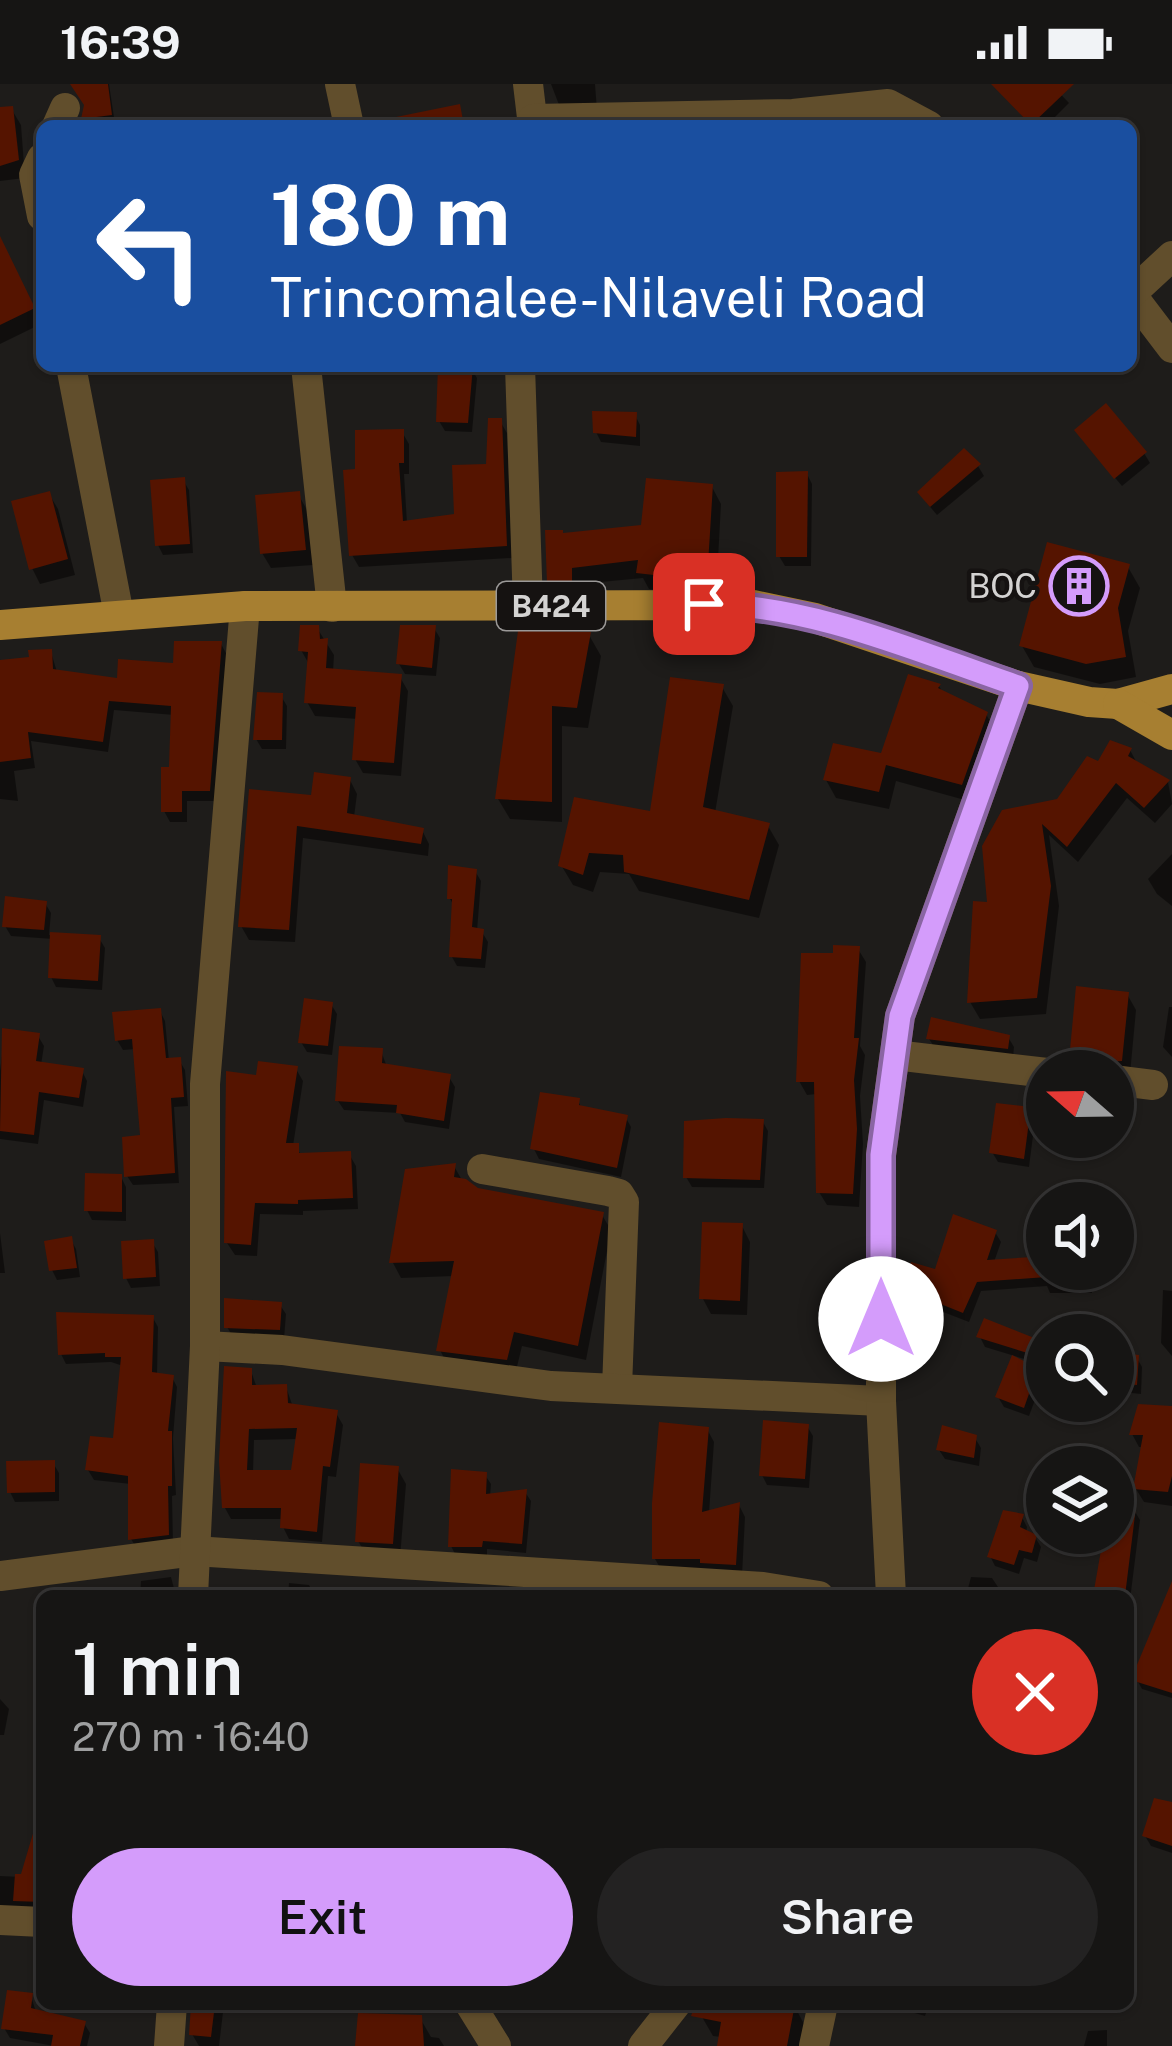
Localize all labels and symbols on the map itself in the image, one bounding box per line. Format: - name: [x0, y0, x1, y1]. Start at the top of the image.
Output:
- pin: [653, 553, 755, 655]
- building icon: BOC: [1048, 555, 1110, 617]
- place label: BOC: [968, 567, 1037, 605]
- road number: B424: [497, 582, 605, 630]
- north arrow: [1026, 1050, 1134, 1158]
- position arrow: [818, 1256, 944, 1382]

